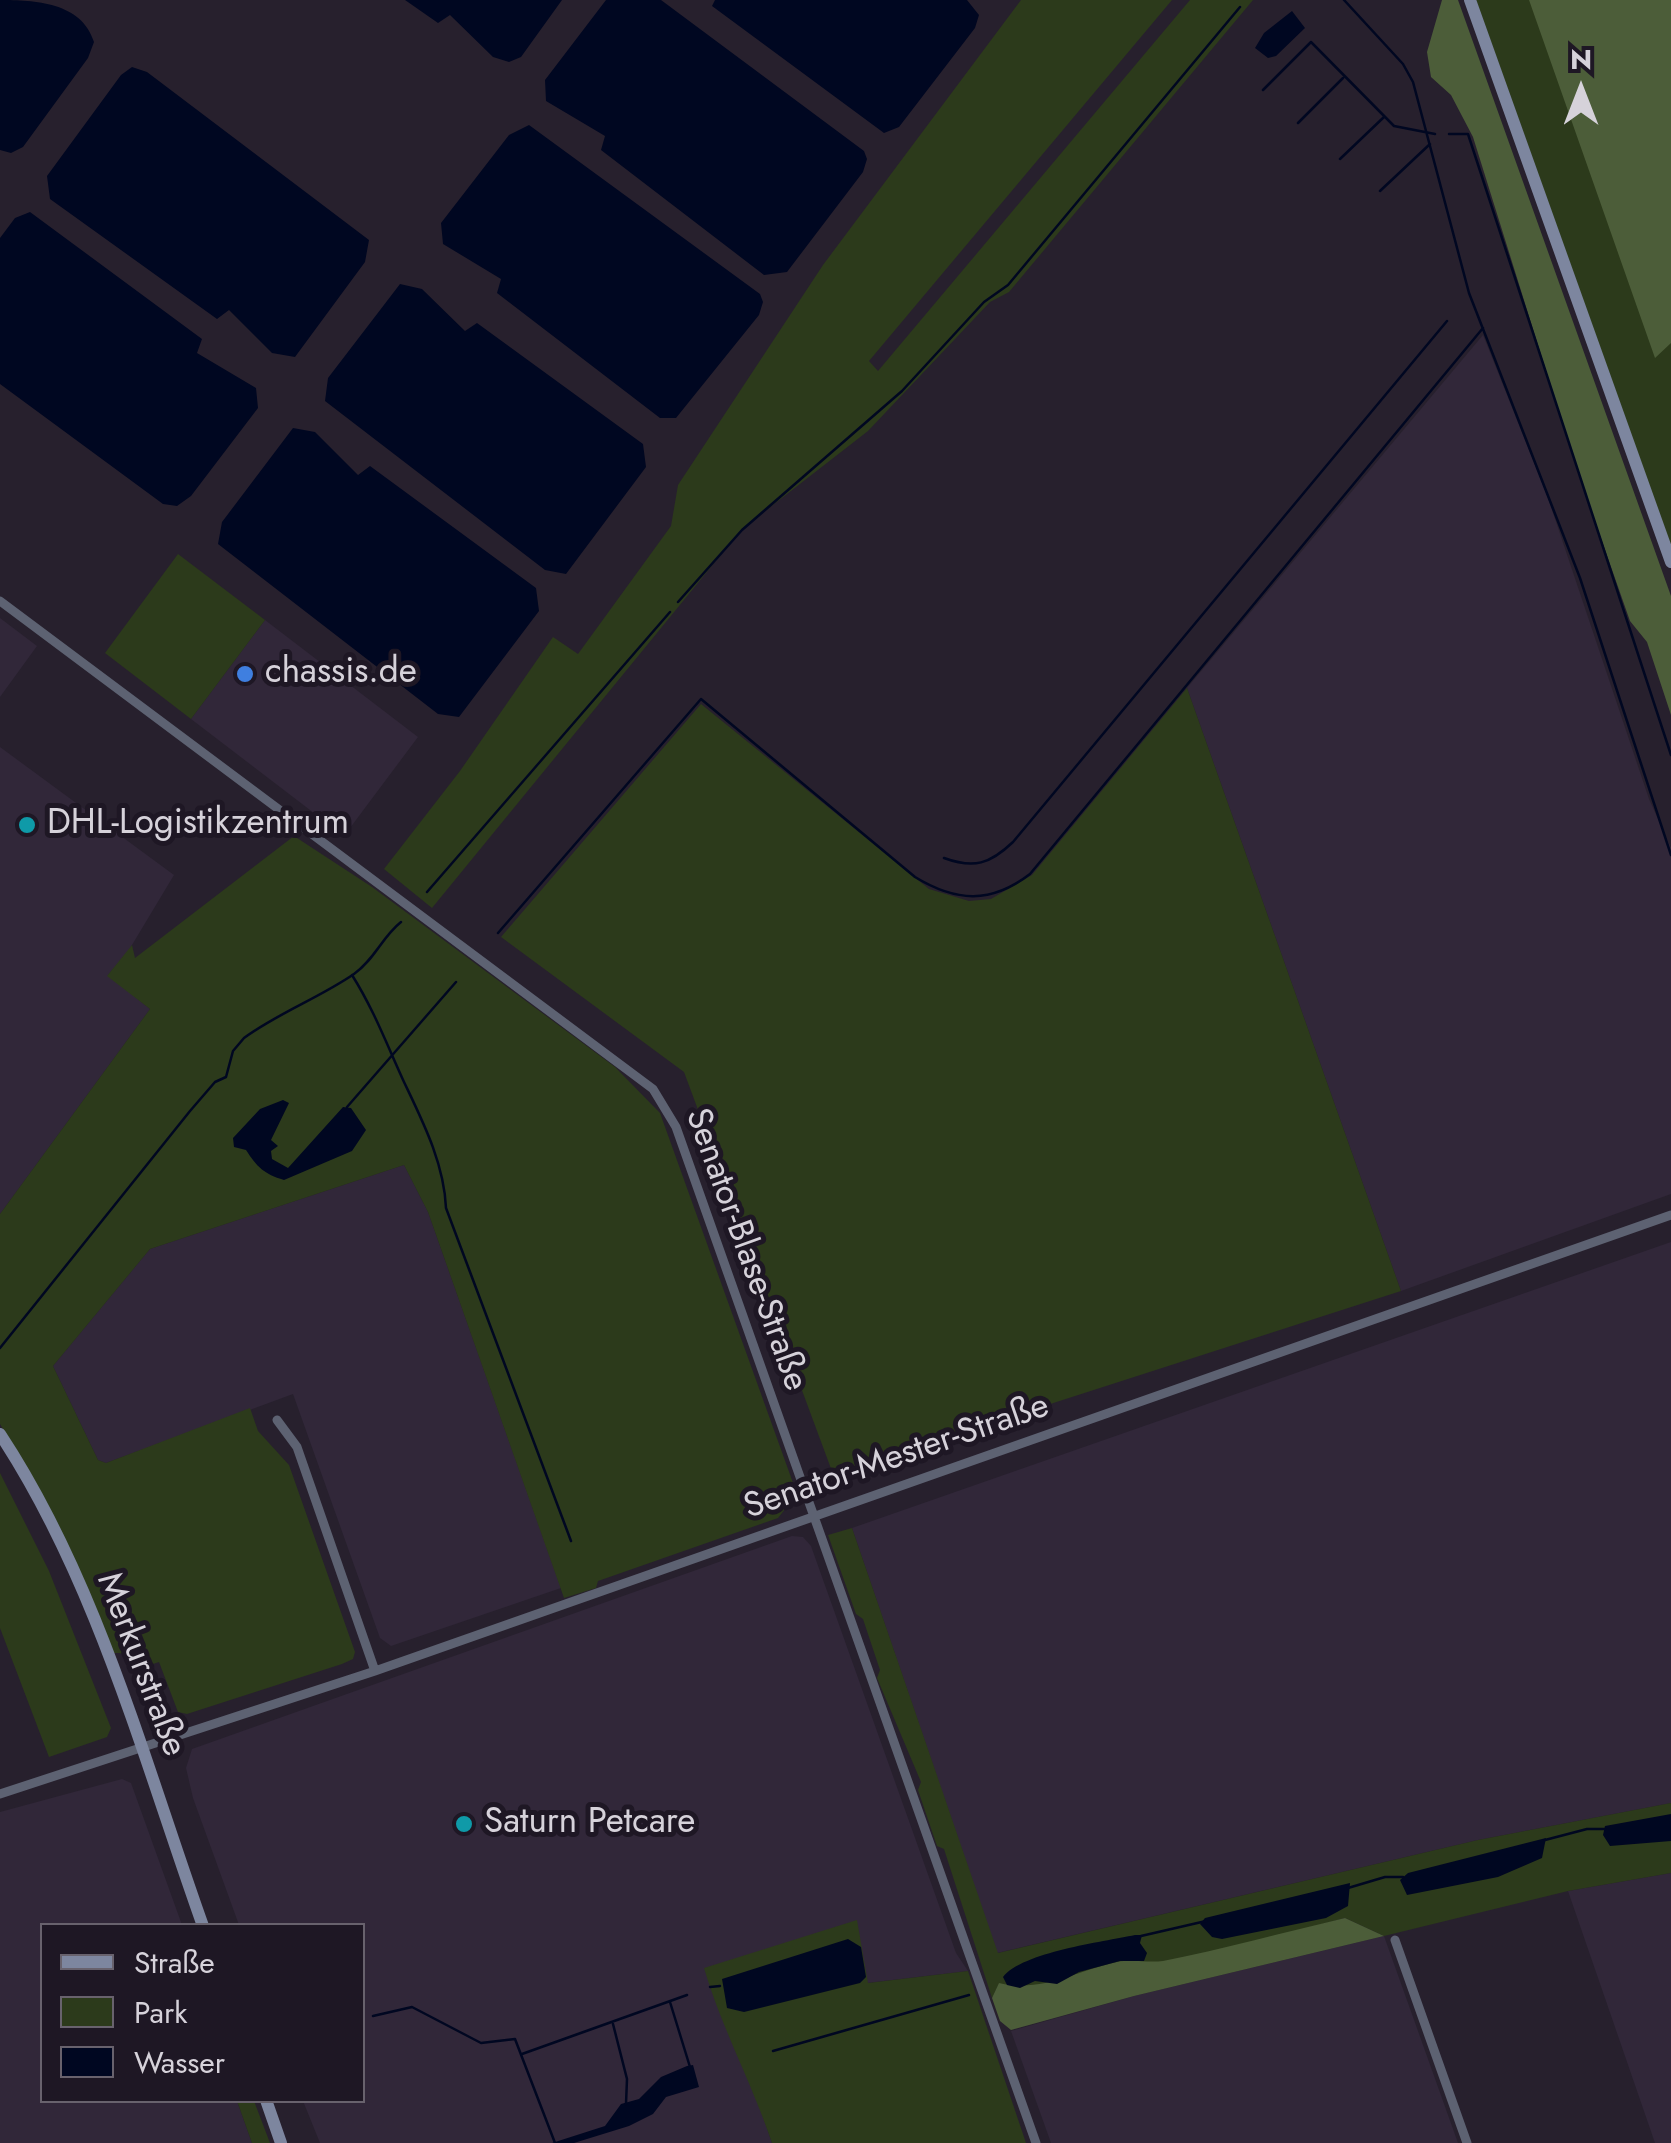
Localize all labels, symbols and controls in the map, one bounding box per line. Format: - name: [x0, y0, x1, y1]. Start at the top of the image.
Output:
- text: N: [1570, 39, 1592, 80]
- north arrow: [1531, 40, 1631, 140]
- place label: chassis.de: [265, 653, 417, 695]
- marker: chassis.de: [234, 663, 256, 685]
- place label: DHL-Logistikzentrum: [47, 804, 349, 846]
- marker: DHL-Logistikzentrum: [16, 814, 38, 836]
- street label: Senator-Blase-Straße: [674, 1103, 816, 1397]
- street label: Senator-Mester-Straße: [739, 1386, 1055, 1530]
- street label: Merkurstraße: [86, 1567, 194, 1763]
- place label: Saturn Petcare: [484, 1803, 695, 1845]
- marker: Saturn Petcare: [453, 1813, 475, 1835]
- legend: [40, 1923, 365, 2103]
- text: Straße: [134, 1941, 215, 1984]
- text: Park: [134, 1991, 187, 2034]
- text: Wasser: [134, 2041, 225, 2084]

